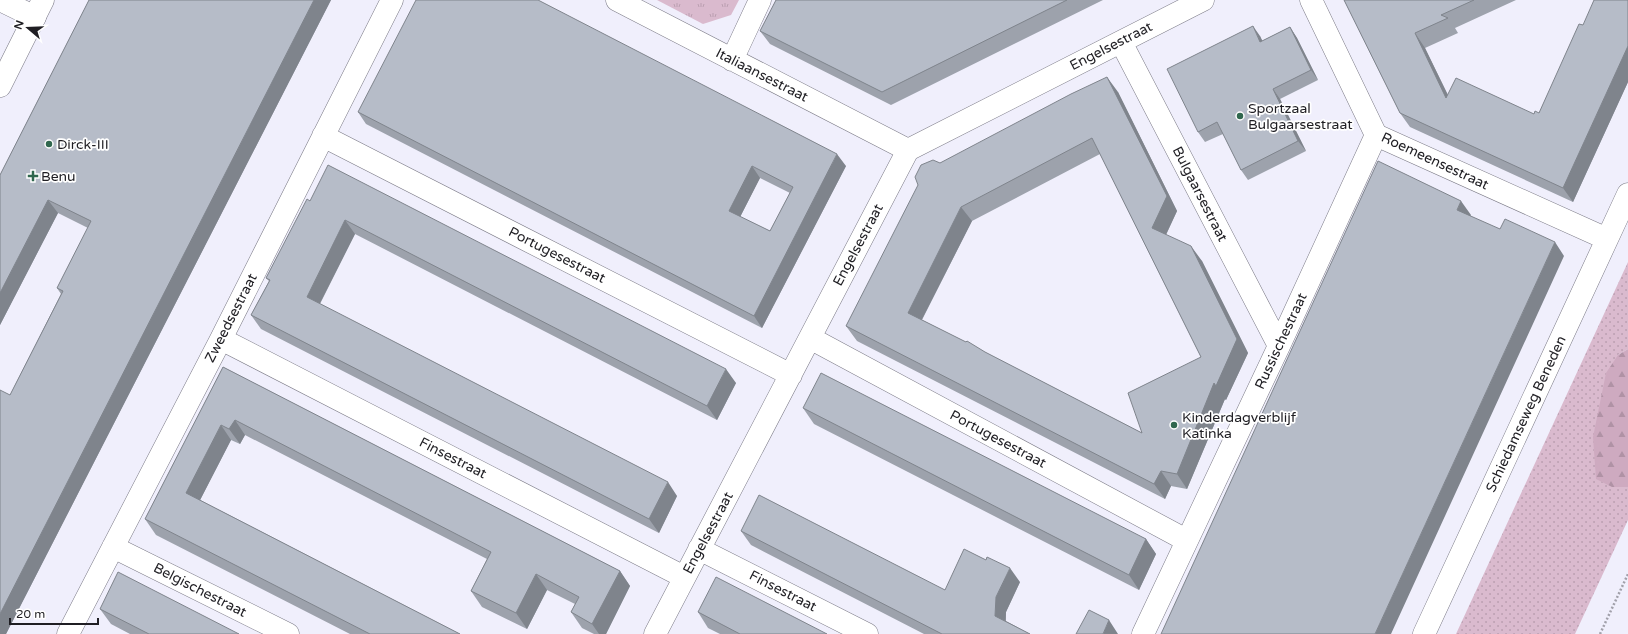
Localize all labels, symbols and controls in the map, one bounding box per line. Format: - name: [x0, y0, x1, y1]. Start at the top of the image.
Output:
- north arrow: [8, 8, 48, 48]
- street label: Engelsestraat: [1067, 18, 1156, 74]
- text: N: [11, 19, 27, 31]
- street label: Italiaansestraat: [713, 44, 812, 106]
- place label: Sportzaal Bulgaarsestraat: [1248, 100, 1353, 133]
- marker: Sportzaal Bulgaarsestraat: [1235, 111, 1245, 121]
- street label: Roemeensestraat: [1379, 129, 1492, 194]
- place label: Dirck-III: [57, 136, 109, 153]
- marker: Dirck-III: [44, 139, 54, 149]
- street label: Bulgaarsestraat: [1169, 144, 1232, 245]
- place label: Benu: [41, 168, 76, 185]
- marker: Benu: [28, 171, 38, 181]
- street label: Engelsestraat: [829, 200, 887, 289]
- street label: Portugesestraat: [506, 223, 609, 287]
- street label: Zweedsestraat: [201, 270, 261, 365]
- street label: Russischestraat: [1251, 290, 1311, 392]
- street label: Schiedamseweg Beneden: [1482, 333, 1570, 495]
- street label: Portugesestraat: [947, 406, 1050, 472]
- place label: Kinderdagverblijf Katinka: [1182, 409, 1297, 442]
- marker: Kinderdagverblijf Katinka: [1169, 420, 1179, 430]
- street label: Finsestraat: [416, 434, 490, 483]
- street label: Engelsestraat: [679, 488, 737, 577]
- street label: Belgischestraat: [151, 559, 250, 621]
- street label: Finsestraat: [746, 567, 820, 616]
- scale bar: [10, 600, 98, 626]
- text: 20 m: [16, 607, 45, 621]

